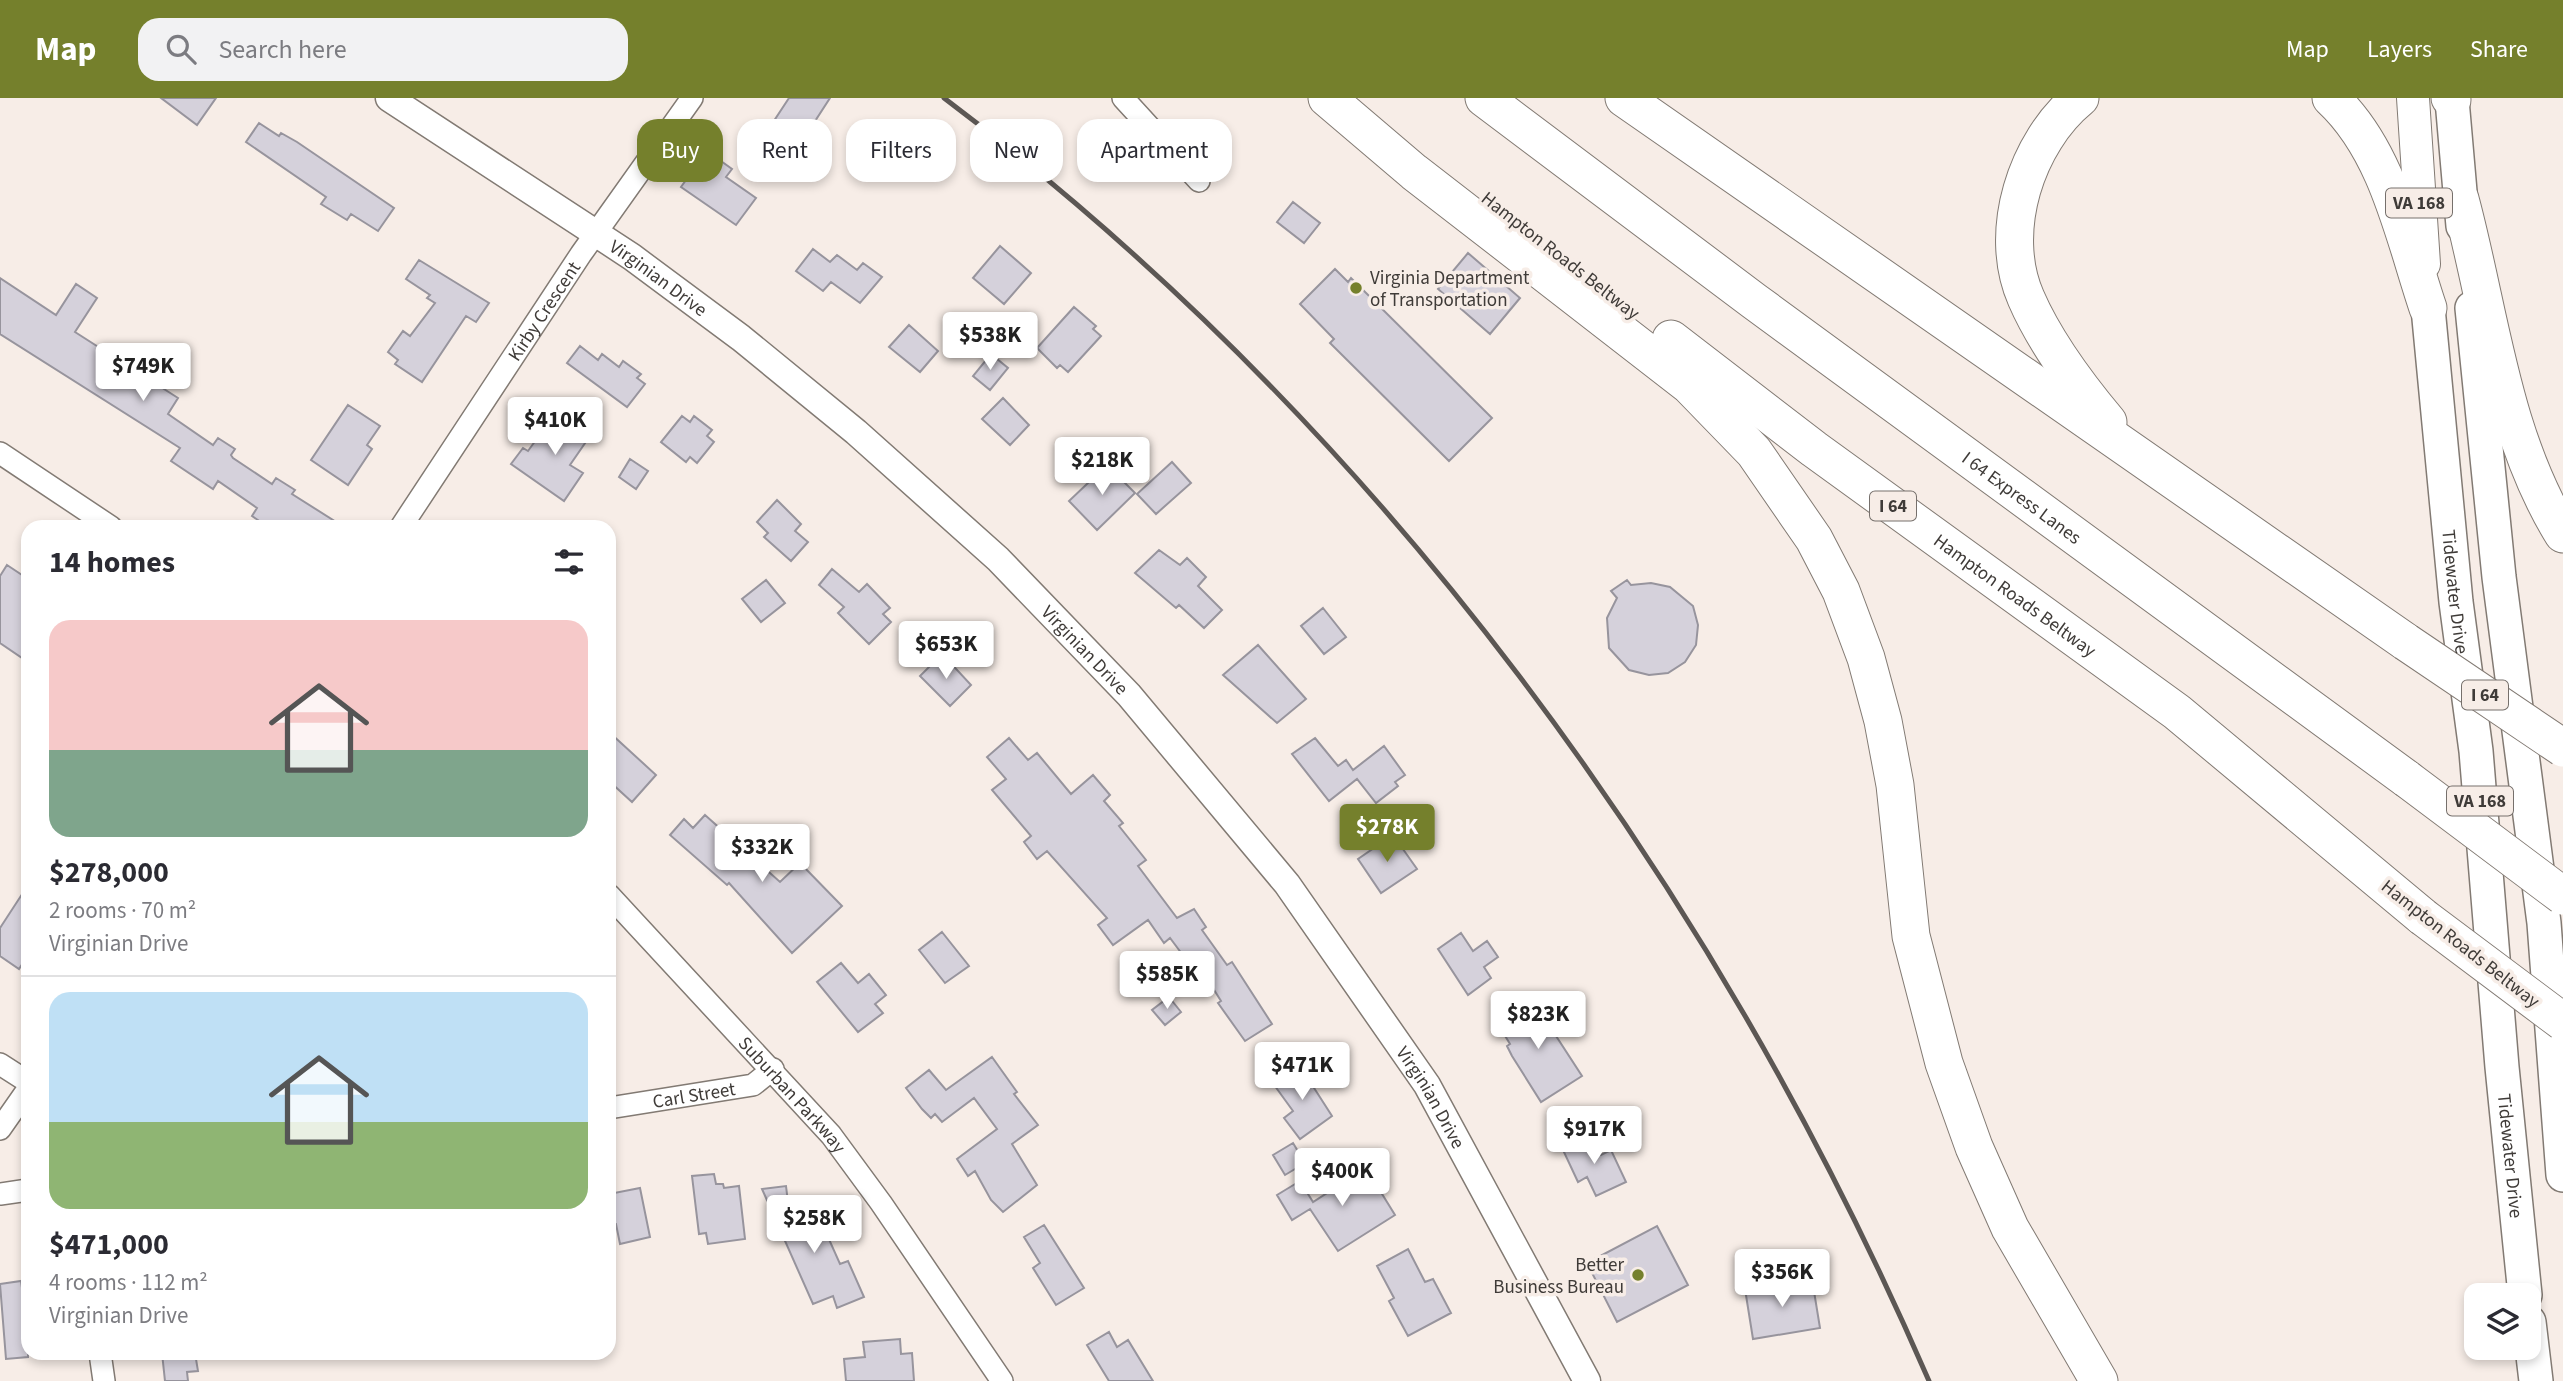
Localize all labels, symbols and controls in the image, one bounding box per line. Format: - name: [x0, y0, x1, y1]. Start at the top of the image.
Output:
- search box: [138, 18, 628, 81]
- text: Map: [35, 26, 96, 73]
- icon: search: [162, 30, 200, 68]
- text: Search here: [218, 31, 347, 68]
- text: Map: [2286, 32, 2329, 67]
- text: Layers: [2367, 32, 2432, 67]
- text: Share: [2470, 32, 2528, 67]
- chip: Buy: [637, 119, 723, 182]
- chip: Rent: [737, 119, 832, 182]
- chip: Filters: [846, 119, 956, 182]
- chip: New: [970, 119, 1063, 182]
- chip: Apartment: [1077, 119, 1232, 182]
- street label: Hampton Roads Beltway: [1475, 186, 1645, 327]
- road number: VA 168: [2386, 188, 2452, 218]
- street label: Virginian Drive: [604, 234, 712, 323]
- street label: Kirby Crescent: [502, 256, 588, 367]
- place label: Virginia Department of Transportation: [1370, 265, 1530, 314]
- marker: Virginia Department of Transportation: [1348, 280, 1364, 296]
- pin: $538K: [941, 313, 1039, 372]
- text: $538K: [959, 318, 1021, 351]
- pin: $749K: [94, 344, 192, 403]
- text: $749K: [112, 349, 174, 382]
- pin: $410K: [506, 398, 604, 457]
- text: $410K: [524, 403, 586, 436]
- pin: $218K: [1053, 438, 1151, 497]
- text: $218K: [1071, 443, 1133, 476]
- street label: I 64 Express Lanes: [1956, 446, 2087, 551]
- road number: I 64: [1870, 492, 1916, 520]
- street label: Hampton Roads Beltway: [1928, 528, 2101, 664]
- street label: Tidewater Drive: [2434, 528, 2475, 656]
- text: 14 homes: [49, 541, 175, 584]
- icon: filters: [550, 543, 588, 581]
- street label: Virginian Drive: [1034, 600, 1134, 701]
- pin: $653K: [897, 622, 995, 681]
- text: $653K: [915, 627, 977, 660]
- icon: home: [256, 665, 382, 791]
- road number: I 64: [2462, 680, 2508, 710]
- road number: VA 168: [2447, 786, 2513, 816]
- pin: $278K: [1338, 804, 1436, 864]
- text: $278K: [1356, 810, 1418, 843]
- pin: $332K: [713, 824, 811, 884]
- text: $332K: [731, 830, 793, 863]
- text: $278,000: [49, 851, 169, 894]
- street label: Hampton Roads Beltway: [2375, 874, 2545, 1015]
- text: 2 rooms · 70 m²: [49, 894, 196, 927]
- text: Virginian Drive: [49, 927, 188, 960]
- pin: $585K: [1118, 951, 1216, 1011]
- text: $585K: [1136, 957, 1198, 990]
- pin: $823K: [1489, 992, 1587, 1051]
- text: $823K: [1507, 997, 1569, 1030]
- street label: Suburban Parkway: [731, 1031, 852, 1159]
- icon: home: [256, 1037, 382, 1163]
- street label: Virginian Drive: [1389, 1041, 1471, 1154]
- pin: $471K: [1253, 1042, 1351, 1102]
- text: $471K: [1271, 1048, 1333, 1081]
- street label: Carl Street: [651, 1076, 738, 1116]
- street label: Tidewater Drive: [2490, 1092, 2529, 1220]
- pin: $917K: [1545, 1107, 1643, 1166]
- text: $917K: [1563, 1112, 1625, 1145]
- pin: $400K: [1293, 1148, 1391, 1208]
- text: $400K: [1311, 1154, 1373, 1187]
- pin: $258K: [765, 1196, 863, 1255]
- text: $258K: [783, 1201, 845, 1234]
- text: $471,000: [49, 1223, 169, 1266]
- pin: $356K: [1733, 1250, 1831, 1309]
- place label: Better Business Bureau: [1493, 1252, 1624, 1301]
- text: $356K: [1751, 1255, 1813, 1288]
- text: 4 rooms · 112 m²: [49, 1266, 208, 1299]
- marker: Better Business Bureau: [1630, 1267, 1646, 1283]
- map controls: [2464, 1283, 2541, 1360]
- button: layers: [2464, 1283, 2541, 1360]
- text: Virginian Drive: [49, 1299, 188, 1332]

